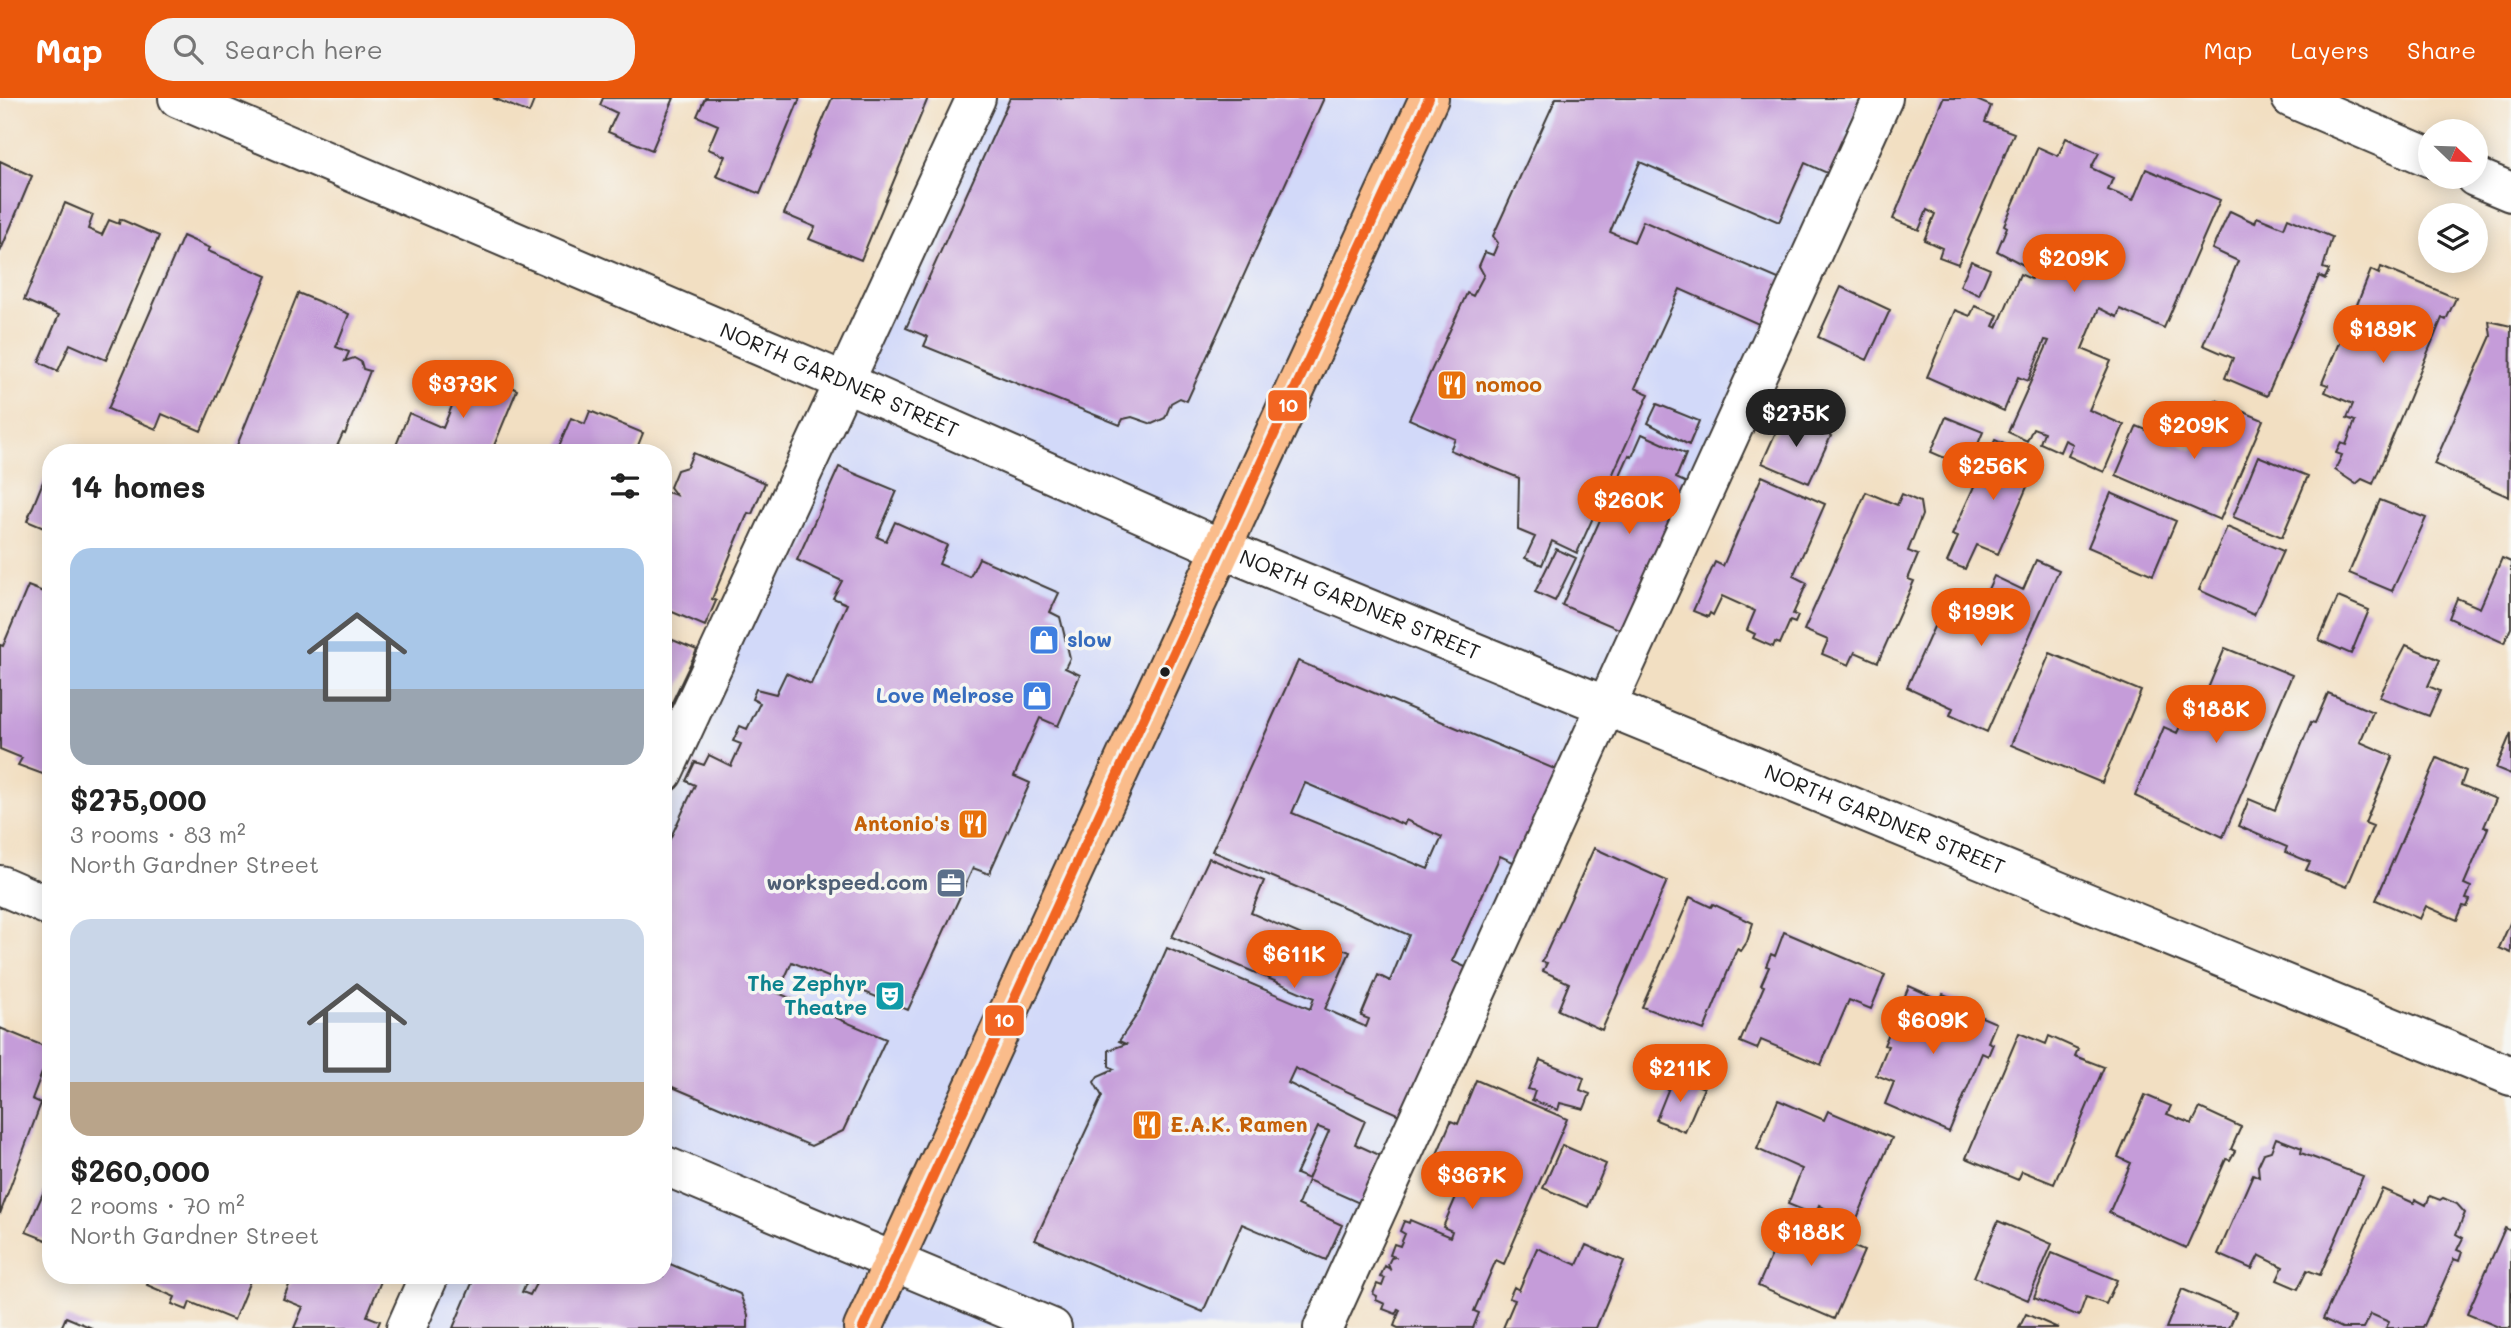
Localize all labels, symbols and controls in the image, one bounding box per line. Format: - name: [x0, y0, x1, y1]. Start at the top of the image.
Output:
- search box: [145, 18, 635, 81]
- text: Map: [35, 28, 103, 71]
- icon: search: [169, 30, 207, 68]
- text: Search here: [225, 32, 383, 66]
- text: Map: [2204, 34, 2252, 65]
- text: Layers: [2290, 34, 2369, 65]
- text: Share: [2407, 34, 2476, 65]
- north arrow: [2418, 119, 2488, 189]
- map controls: [2418, 119, 2488, 273]
- button: layers: [2418, 203, 2488, 273]
- pin: $209K: [2025, 234, 2123, 294]
- text: $209K: [2039, 242, 2109, 272]
- pin: $189K: [2334, 306, 2432, 365]
- text: $189K: [2349, 313, 2417, 343]
- street label: NORTH GARDNER STREET: [716, 316, 963, 443]
- pin: $373K: [414, 360, 512, 420]
- text: $373K: [428, 368, 498, 398]
- restaurant icon: nomoo: [1435, 368, 1469, 402]
- place label: nomoo: [1475, 370, 1542, 397]
- line badge: 10: [1267, 389, 1308, 422]
- pin: $275K: [1747, 390, 1845, 449]
- text: 10: [1278, 392, 1298, 417]
- text: $275K: [1762, 397, 1830, 427]
- pin: $209K: [2145, 402, 2243, 461]
- text: $209K: [2159, 409, 2229, 439]
- pin: $256K: [1944, 442, 2042, 502]
- text: $256K: [1958, 450, 2028, 480]
- text: 14 homes: [70, 466, 206, 506]
- icon: filters: [606, 467, 644, 505]
- pin: $260K: [1580, 476, 1678, 536]
- text: $260K: [1594, 484, 1664, 514]
- street label: NORTH GARDNER STREET: [1236, 543, 1485, 665]
- pin: $199K: [1932, 588, 2030, 648]
- icon: home: [294, 594, 420, 720]
- text: $199K: [1947, 596, 2015, 626]
- shop icon: slow: [1027, 623, 1061, 657]
- place label: slow: [1067, 625, 1112, 652]
- unlabelled marker: [1158, 665, 1172, 679]
- shop icon: Love Melrose: [1020, 679, 1054, 713]
- place label: Love Melrose: [876, 681, 1014, 708]
- pin: $188K: [2167, 686, 2265, 745]
- text: $188K: [2182, 693, 2250, 723]
- street label: NORTH GARDNER STREET: [1761, 757, 2009, 880]
- text: $275,000: [70, 779, 207, 819]
- restaurant icon: Antonio's: [956, 807, 990, 841]
- place label: Antonio's: [853, 809, 950, 836]
- text: 3 rooms · 83 m²: [70, 819, 246, 849]
- text: North Gardner Street: [70, 849, 319, 879]
- office icon: workspeed.com: [934, 866, 968, 900]
- place label: workspeed.com: [766, 868, 928, 895]
- pin: $611K: [1245, 930, 1343, 990]
- text: $611K: [1262, 938, 1326, 968]
- icon: home: [294, 965, 420, 1091]
- place label: The Zephyr Theatre: [747, 969, 867, 1020]
- theatre icon: The Zephyr Theatre: [873, 979, 907, 1013]
- pin: $609K: [1884, 996, 1982, 1056]
- line badge: 10: [984, 1004, 1025, 1037]
- text: $609K: [1897, 1004, 1969, 1034]
- text: 10: [994, 1007, 1014, 1032]
- pin: $211K: [1631, 1044, 1729, 1104]
- text: $211K: [1649, 1052, 1711, 1082]
- restaurant icon: E.A.K. Ramen: [1130, 1108, 1164, 1142]
- place label: E.A.K. Ramen: [1170, 1110, 1308, 1137]
- text: $260,000: [70, 1150, 210, 1190]
- pin: $367K: [1423, 1152, 1521, 1211]
- text: $367K: [1437, 1159, 1507, 1189]
- text: 2 rooms · 70 m²: [70, 1190, 245, 1220]
- pin: $188K: [1762, 1208, 1860, 1268]
- text: $188K: [1777, 1216, 1845, 1246]
- text: North Gardner Street: [70, 1220, 319, 1250]

